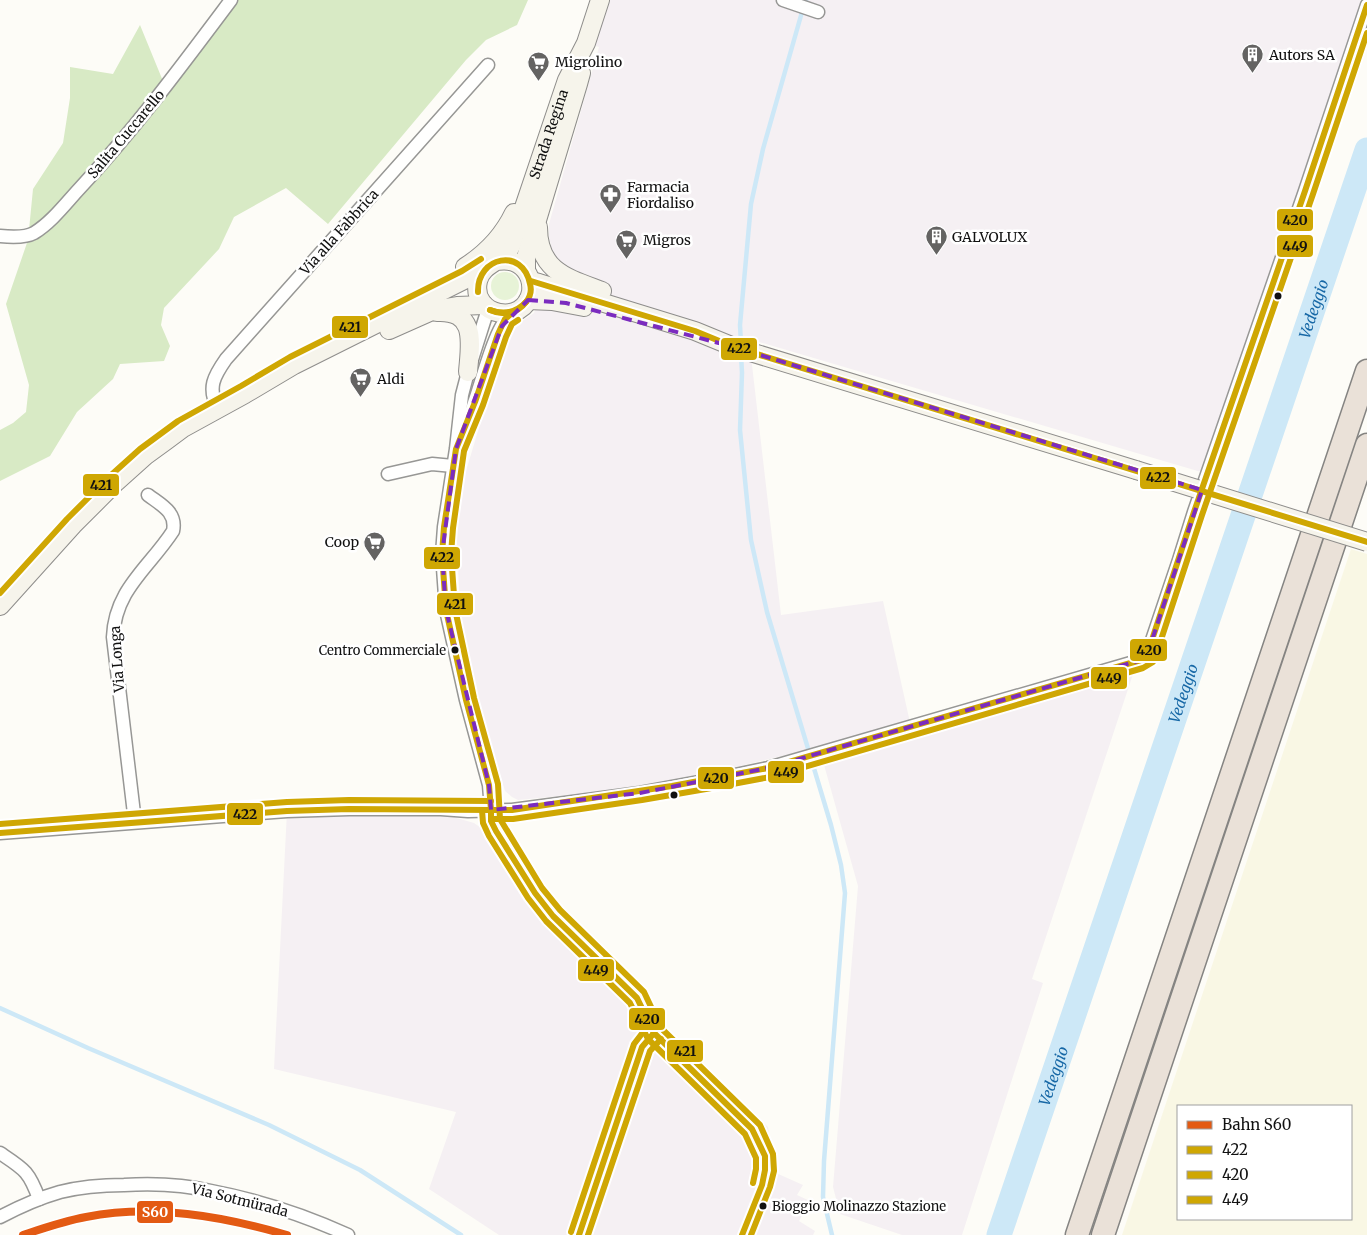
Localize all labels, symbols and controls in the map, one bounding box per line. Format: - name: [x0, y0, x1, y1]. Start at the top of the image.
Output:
- building icon: Autors SA: [1241, 43, 1265, 74]
- place label: Autors SA: [1268, 46, 1335, 64]
- supermarket icon: Migrolino: [527, 50, 551, 81]
- place label: Migrolino: [555, 53, 622, 71]
- street label: Salita Cuccarello: [84, 86, 168, 182]
- street label: Strada Regina: [525, 86, 572, 182]
- place label: Farmacia Fiordaliso: [627, 178, 694, 212]
- pharmacy icon: Farmacia Fiordaliso: [599, 183, 623, 214]
- street label: Via alla Fabbrica: [295, 185, 383, 279]
- line badge: 420: [1276, 208, 1314, 232]
- text: 420: [1282, 211, 1308, 229]
- building icon: GALVOLUX: [924, 225, 948, 256]
- supermarket icon: Migros: [615, 228, 639, 259]
- place label: GALVOLUX: [952, 228, 1027, 246]
- place label: Migros: [643, 231, 691, 249]
- line badge: 449: [1276, 234, 1314, 258]
- text: 449: [1282, 237, 1308, 255]
- water label: Vedeggio: [1294, 277, 1332, 341]
- unlabelled marker: [1273, 291, 1283, 301]
- line badge: 421: [331, 315, 369, 339]
- text: 421: [339, 318, 362, 336]
- line badge: 422: [720, 337, 758, 361]
- text: 422: [727, 339, 751, 357]
- supermarket icon: Aldi: [349, 367, 373, 398]
- place label: Aldi: [376, 370, 405, 388]
- line badge: 422: [1139, 466, 1177, 490]
- text: 422: [1146, 468, 1170, 486]
- line badge: 421: [82, 473, 120, 497]
- text: 421: [90, 476, 113, 494]
- supermarket icon: Coop: [363, 530, 387, 561]
- place label: Coop: [325, 533, 359, 551]
- line badge: 422: [423, 546, 461, 570]
- text: 422: [430, 548, 454, 566]
- line badge: 421: [436, 592, 474, 616]
- text: 421: [444, 595, 467, 613]
- street label: Via Longa: [106, 625, 128, 694]
- line badge: 420: [1129, 638, 1168, 662]
- text: 420: [1136, 641, 1162, 659]
- place label: Centro Commerciale: [319, 642, 446, 659]
- marker: Centro Commerciale: [450, 645, 460, 655]
- water label: Vedeggio: [1164, 661, 1202, 725]
- line badge: 449: [1090, 666, 1128, 690]
- text: 449: [1096, 669, 1122, 687]
- line badge: 449: [767, 760, 805, 784]
- text: 449: [773, 763, 799, 781]
- line badge: 420: [697, 766, 735, 790]
- text: 420: [703, 769, 729, 787]
- unlabelled marker: [669, 790, 679, 800]
- line badge: 422: [226, 802, 264, 826]
- text: 422: [233, 805, 257, 823]
- line badge: 449: [577, 958, 615, 982]
- text: 449: [583, 961, 609, 979]
- line badge: 420: [628, 1007, 666, 1031]
- text: 420: [634, 1010, 660, 1028]
- line badge: 421: [666, 1039, 704, 1063]
- text: 421: [674, 1042, 697, 1060]
- water label: Vedeggio: [1034, 1044, 1072, 1108]
- legend: [1177, 1105, 1352, 1220]
- text: Bahn S60: [1222, 1115, 1292, 1134]
- text: 422: [1222, 1140, 1248, 1159]
- text: 420: [1222, 1165, 1249, 1184]
- street label: Via Sotmürada: [189, 1179, 291, 1221]
- text: 449: [1222, 1190, 1249, 1209]
- place label: Bioggio Molinazzo Stazione: [772, 1198, 946, 1215]
- line badge: S60: [136, 1200, 174, 1224]
- marker: Bioggio Molinazzo Stazione: [758, 1201, 768, 1211]
- text: S60: [142, 1203, 168, 1221]

